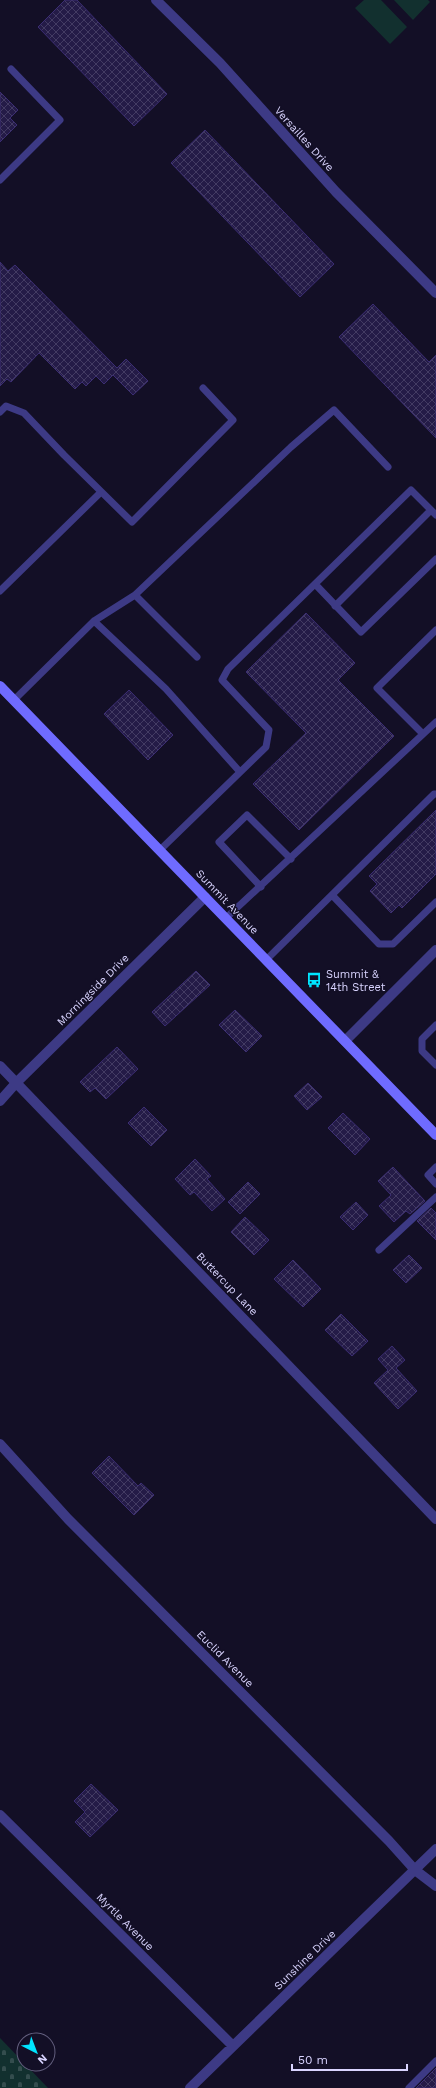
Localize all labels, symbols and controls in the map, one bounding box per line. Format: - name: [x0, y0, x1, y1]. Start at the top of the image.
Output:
- street label: Versailles Drive: [272, 104, 336, 174]
- street label: Summit Avenue: [193, 867, 261, 937]
- street label: Morningside Drive: [55, 952, 131, 1028]
- place label: Summit & 14th Street: [326, 968, 386, 994]
- bus stop icon: Summit & 14th Street: [305, 971, 323, 989]
- street label: Buttercup Lane: [194, 1250, 260, 1318]
- street label: Euclid Avenue: [194, 1628, 256, 1690]
- street label: Myrtle Avenue: [94, 1891, 156, 1953]
- street label: Sunshine Drive: [272, 1927, 338, 1993]
- north arrow: [16, 2032, 56, 2072]
- scale bar: [292, 2046, 407, 2072]
- text: N: [35, 2052, 50, 2067]
- text: 50 m: [298, 2053, 328, 2067]

